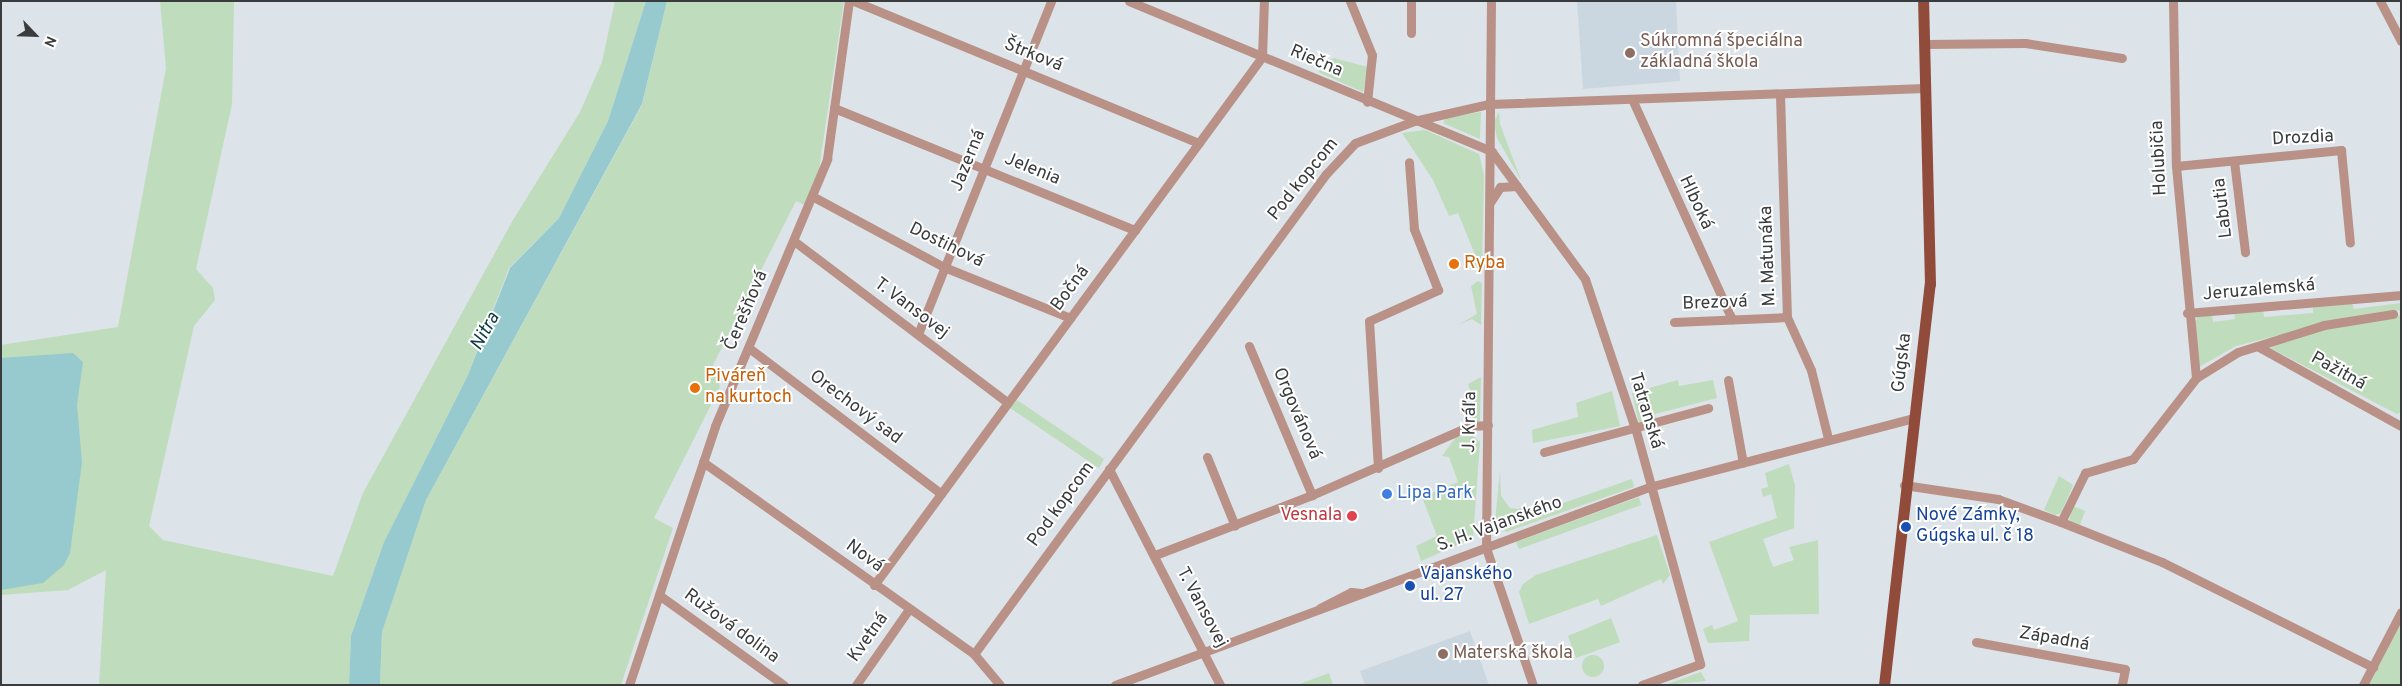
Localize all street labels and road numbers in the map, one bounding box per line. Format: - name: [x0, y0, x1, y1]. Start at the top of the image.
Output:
- street label: Štrková: [1001, 35, 1065, 77]
- street label: Riečna: [1286, 41, 1346, 83]
- street label: Holubičia: [2147, 120, 2173, 196]
- street label: Jazerná: [947, 127, 991, 195]
- street label: Drozdia: [2272, 127, 2334, 151]
- street label: Pod kopcom: [1264, 134, 1344, 226]
- street label: Jelenia: [1001, 149, 1063, 191]
- street label: Hlboká: [1673, 173, 1717, 233]
- street label: Labutia: [2210, 177, 2238, 239]
- street label: M. Matunáka: [1756, 205, 1782, 307]
- street label: Dostihová: [905, 219, 987, 273]
- street label: Bočná: [1047, 262, 1095, 316]
- street label: Čerešňová: [720, 268, 774, 354]
- street label: T. Vansovej: [869, 274, 953, 344]
- street label: Jeruzalemská: [2202, 275, 2316, 307]
- street label: Brezová: [1682, 292, 1748, 316]
- street label: Gúgska: [1889, 332, 1917, 394]
- street label: Pažitná: [2307, 348, 2369, 396]
- street label: Orgovánová: [1267, 365, 1325, 463]
- street label: Orechový sad: [804, 366, 906, 450]
- street label: Tatranská: [1623, 370, 1667, 452]
- street label: J. Kráľa: [1460, 391, 1482, 453]
- street label: Pod kopcom: [1024, 458, 1100, 552]
- street label: S. H. Vajanského: [1434, 492, 1566, 558]
- street label: Nová: [841, 536, 887, 578]
- street label: T. Vansovej: [1171, 564, 1231, 652]
- street label: Ružová dolina: [679, 585, 783, 669]
- street label: Kvetná: [844, 609, 894, 667]
- street label: Západná: [2017, 623, 2091, 657]

